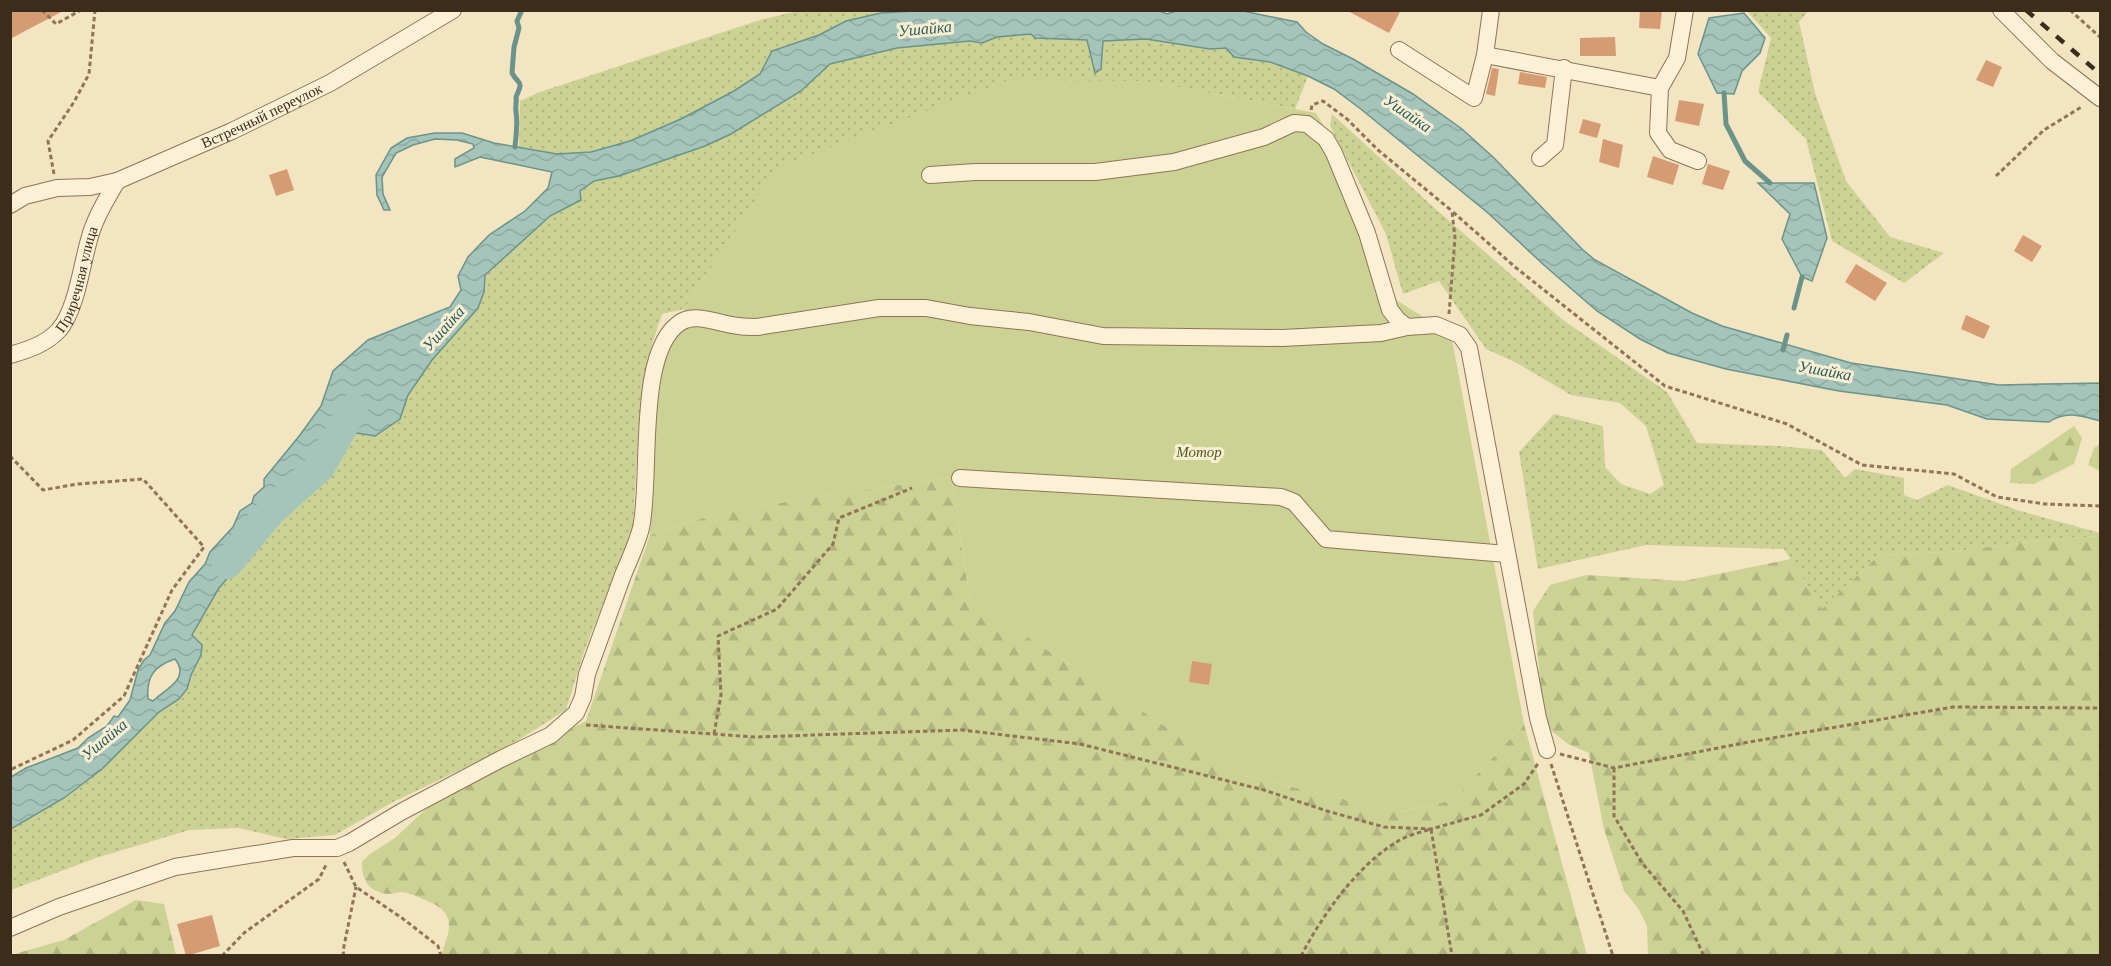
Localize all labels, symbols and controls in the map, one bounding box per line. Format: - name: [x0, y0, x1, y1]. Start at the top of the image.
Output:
- water label: Ушайка: [898, 18, 953, 39]
- street label: Встречный переулок: [199, 80, 326, 151]
- water label: Ушайка: [1381, 91, 1435, 135]
- street label: Приречная улица: [52, 224, 101, 336]
- water label: Ушайка: [419, 303, 468, 354]
- water label: Ушайка: [1797, 357, 1853, 384]
- park label: Мотор: [1175, 444, 1222, 460]
- water label: Ушайка: [78, 716, 130, 763]

